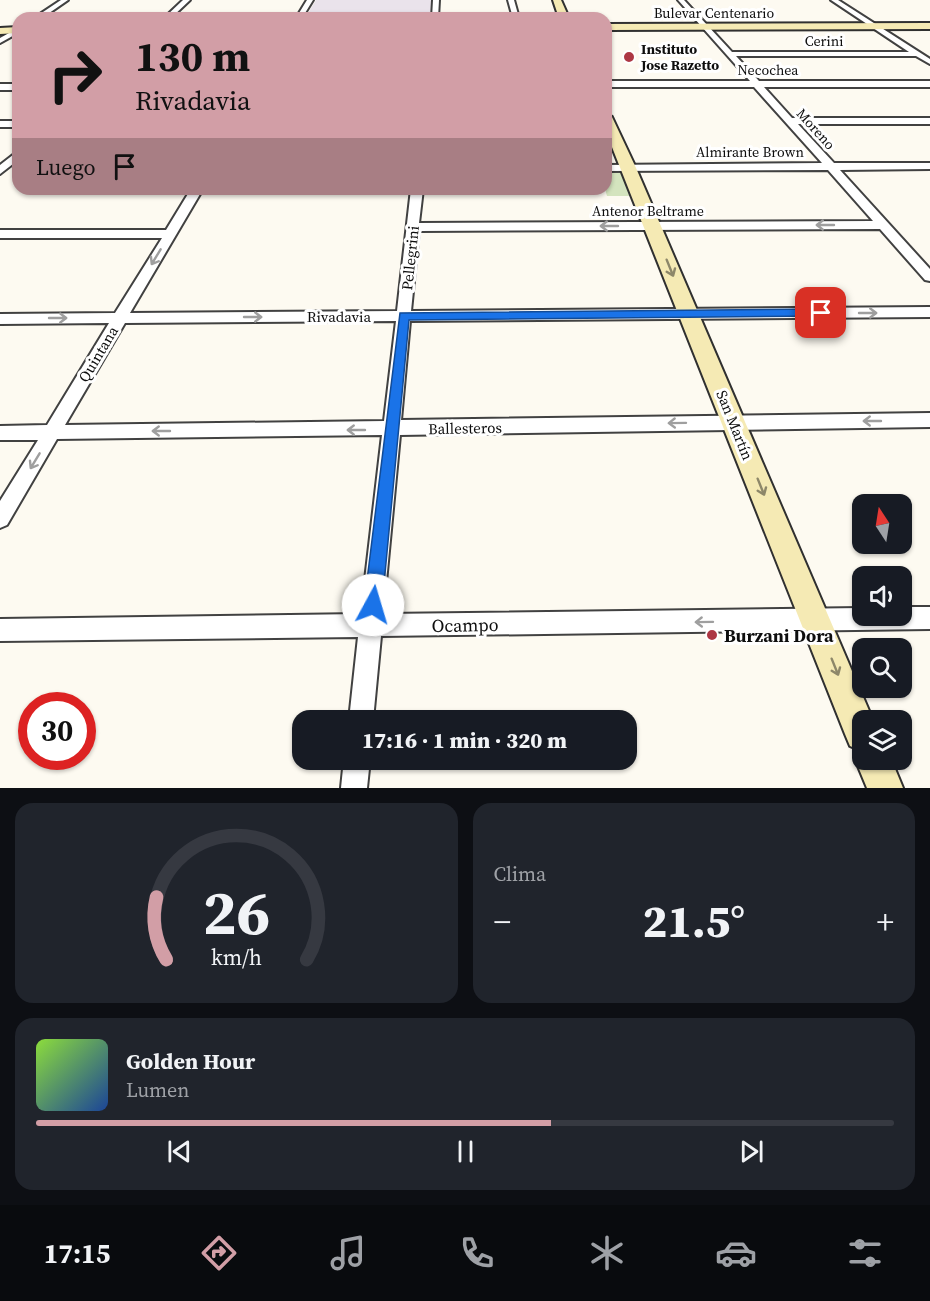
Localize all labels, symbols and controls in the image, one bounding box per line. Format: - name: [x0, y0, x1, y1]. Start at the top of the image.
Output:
- street label: Bulevar Centenario: [654, 3, 774, 23]
- text: 130 m: [135, 27, 250, 85]
- street label: Cerini: [805, 31, 843, 51]
- icon: right: [36, 36, 114, 114]
- place label: Instituto Jose Razetto: [640, 39, 719, 75]
- marker: Instituto Jose Razetto: [622, 50, 636, 64]
- street label: Necochea: [738, 60, 799, 80]
- text: Rivadavia: [135, 82, 251, 119]
- street label: Moreno: [792, 104, 840, 154]
- street label: Almirante Brown: [696, 142, 804, 162]
- icon: arrive: [108, 150, 141, 183]
- text: Luego: [36, 152, 96, 182]
- street label: Antenor Beltrame: [592, 201, 704, 221]
- one-way arrow: [815, 219, 835, 231]
- one-way arrow: [599, 220, 619, 232]
- street label: Pellegrini: [396, 225, 424, 291]
- one-way arrow: [150, 248, 162, 265]
- one-way arrow: [665, 258, 676, 276]
- pin: [795, 287, 846, 338]
- icon: arrive: [804, 296, 837, 329]
- street label: Rivadavia: [307, 306, 372, 327]
- one-way arrow: [858, 307, 878, 319]
- one-way arrow: [243, 311, 263, 323]
- one-way arrow: [48, 312, 68, 324]
- street label: Quintana: [73, 322, 123, 386]
- street label: San Martín: [711, 387, 759, 463]
- one-way arrow: [862, 415, 882, 427]
- street label: Ballesteros: [428, 417, 502, 439]
- one-way arrow: [667, 417, 687, 429]
- one-way arrow: [346, 424, 366, 436]
- one-way arrow: [151, 426, 171, 437]
- one-way arrow: [28, 452, 40, 469]
- one-way arrow: [756, 477, 767, 496]
- north arrow: [852, 494, 912, 554]
- map controls: [852, 494, 912, 770]
- button: sound: [852, 566, 912, 626]
- position arrow: [341, 573, 405, 637]
- street label: Ocampo: [431, 612, 499, 638]
- one-way arrow: [694, 616, 714, 627]
- place label: Burzani Dora: [724, 623, 834, 648]
- marker: Burzani Dora: [705, 628, 719, 642]
- button: search: [852, 638, 912, 698]
- one-way arrow: [830, 657, 841, 676]
- speed limit sign: 30: [18, 692, 96, 770]
- button: layers: [852, 710, 912, 770]
- text: 17:16 · 1 min · 320 m: [362, 725, 567, 755]
- text: Clima: [494, 860, 546, 888]
- text: 26: [202, 869, 270, 955]
- text: 21.5°: [642, 890, 745, 952]
- text: −: [494, 899, 511, 944]
- text: +: [877, 899, 894, 944]
- text: km/h: [211, 943, 262, 972]
- text: Golden Hour: [126, 1046, 255, 1076]
- text: Lumen: [126, 1076, 189, 1104]
- icon: previous: [163, 1135, 196, 1168]
- icon: pause: [449, 1135, 482, 1168]
- icon: next: [735, 1135, 768, 1168]
- icon: directions: [198, 1232, 240, 1274]
- icon: music: [327, 1232, 369, 1274]
- icon: phone: [456, 1232, 498, 1274]
- icon: climate: [586, 1232, 628, 1274]
- icon: car: [715, 1232, 757, 1274]
- icon: filters: [844, 1232, 886, 1274]
- text: 17:15: [44, 1235, 110, 1272]

